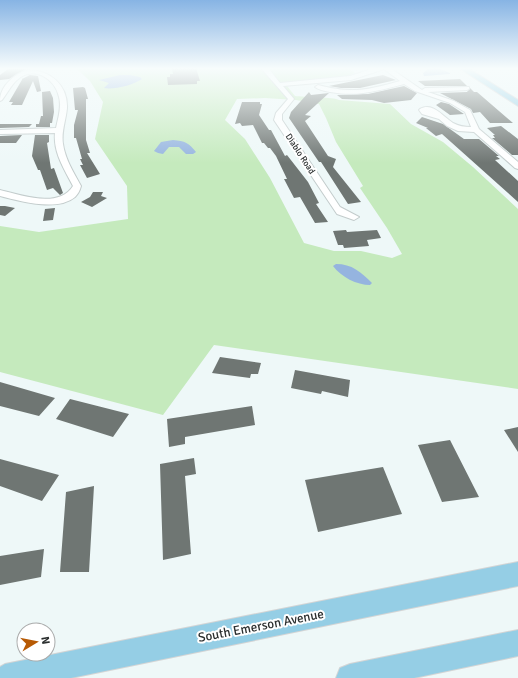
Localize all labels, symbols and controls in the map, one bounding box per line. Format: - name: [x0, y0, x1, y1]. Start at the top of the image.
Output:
- street label: Diablo Road: [283, 132, 317, 176]
- street label: South Emerson Avenue: [197, 606, 325, 646]
- north arrow: [16, 622, 56, 662]
- text: N: [38, 635, 52, 645]

